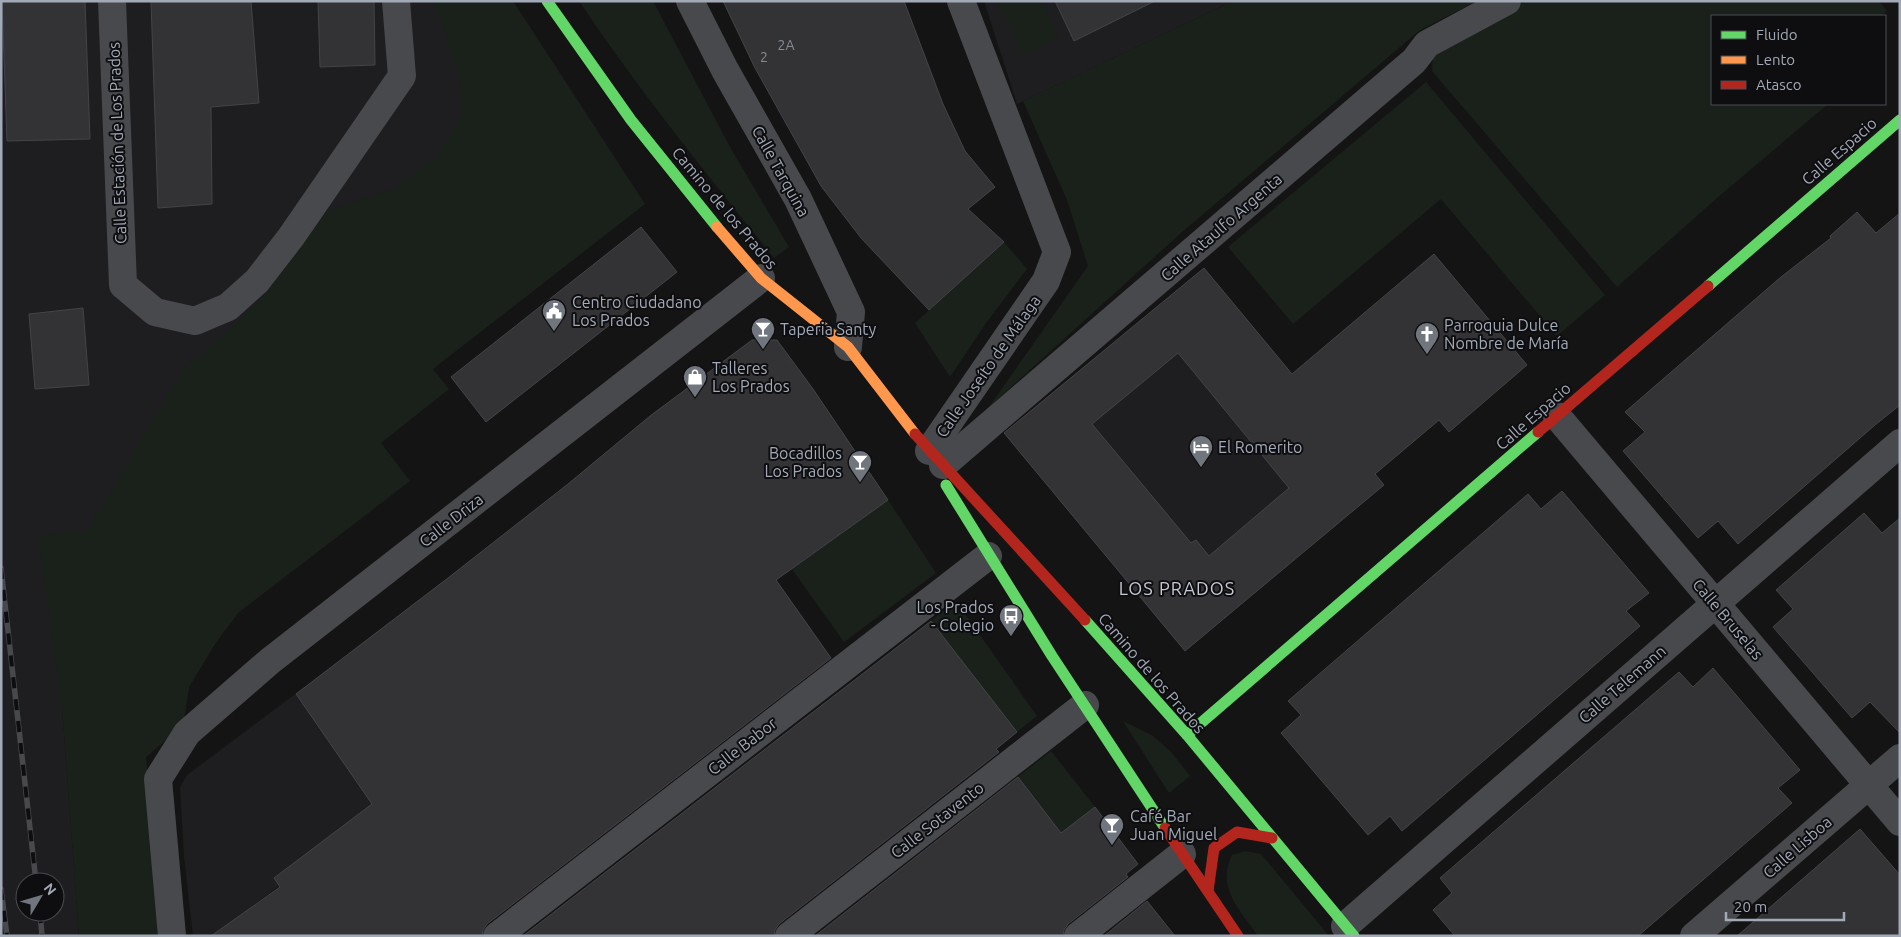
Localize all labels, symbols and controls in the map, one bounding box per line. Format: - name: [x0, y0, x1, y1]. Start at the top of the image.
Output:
- legend: [1711, 15, 1886, 105]
- text: Fluido: [1756, 26, 1798, 43]
- house number: 2A: [778, 37, 795, 53]
- street label: Calle Estación de Los Prados: [104, 42, 130, 244]
- house number: 2: [760, 49, 768, 65]
- text: Lento: [1756, 51, 1795, 68]
- text: Atasco: [1756, 76, 1802, 93]
- street label: Calle Espacio: [1798, 114, 1880, 188]
- street label: Calle Tarquina: [749, 122, 813, 220]
- street label: Camino de los Prados: [669, 143, 781, 273]
- street label: Calle Ataulfo Argenta: [1157, 170, 1285, 284]
- street label: Calle Joseíto de Málaga: [932, 292, 1044, 440]
- place label: Centro Ciudadano Los Prados: [572, 293, 702, 329]
- public building icon: Centro Ciudadano Los Prados: [541, 298, 567, 332]
- bar icon: Taperia Santy: [750, 316, 776, 350]
- place label: Parroquia Dulce Nombre de María: [1444, 316, 1569, 352]
- place label: Taperia Santy: [780, 320, 877, 338]
- church icon: Parroquia Dulce Nombre de María: [1414, 321, 1440, 355]
- place label: Talleres Los Prados: [712, 359, 790, 395]
- shop icon: Talleres Los Prados: [682, 364, 708, 398]
- street label: Calle Espacio: [1492, 379, 1574, 453]
- hotel icon: El Romerito: [1188, 434, 1214, 468]
- place label: El Romerito: [1218, 438, 1302, 456]
- place label: Bocadillos Los Prados: [764, 444, 842, 480]
- bar icon: Bocadillos Los Prados: [847, 449, 873, 483]
- street label: Calle Driza: [416, 490, 486, 550]
- street label: Calle Bruselas: [1689, 575, 1767, 663]
- district label: LOS PRADOS: [1119, 578, 1235, 598]
- place label: Los Prados - Colegio: [916, 598, 994, 634]
- bus stop icon: Los Prados - Colegio: [998, 603, 1024, 637]
- street label: Camino de los Prados: [1095, 609, 1209, 737]
- street label: Calle Telemann: [1575, 641, 1669, 727]
- street label: Calle Babor: [704, 714, 780, 778]
- street label: Calle Sotavento: [887, 778, 987, 862]
- place label: Café Bar Juan Miguel: [1130, 807, 1217, 843]
- bar icon: Café Bar Juan Miguel: [1099, 812, 1125, 846]
- street label: Calle Lisboa: [1759, 812, 1835, 882]
- north arrow: [15, 872, 65, 922]
- text: N: [41, 880, 60, 898]
- scale bar: [1726, 890, 1844, 922]
- text: 20 m: [1734, 898, 1767, 915]

